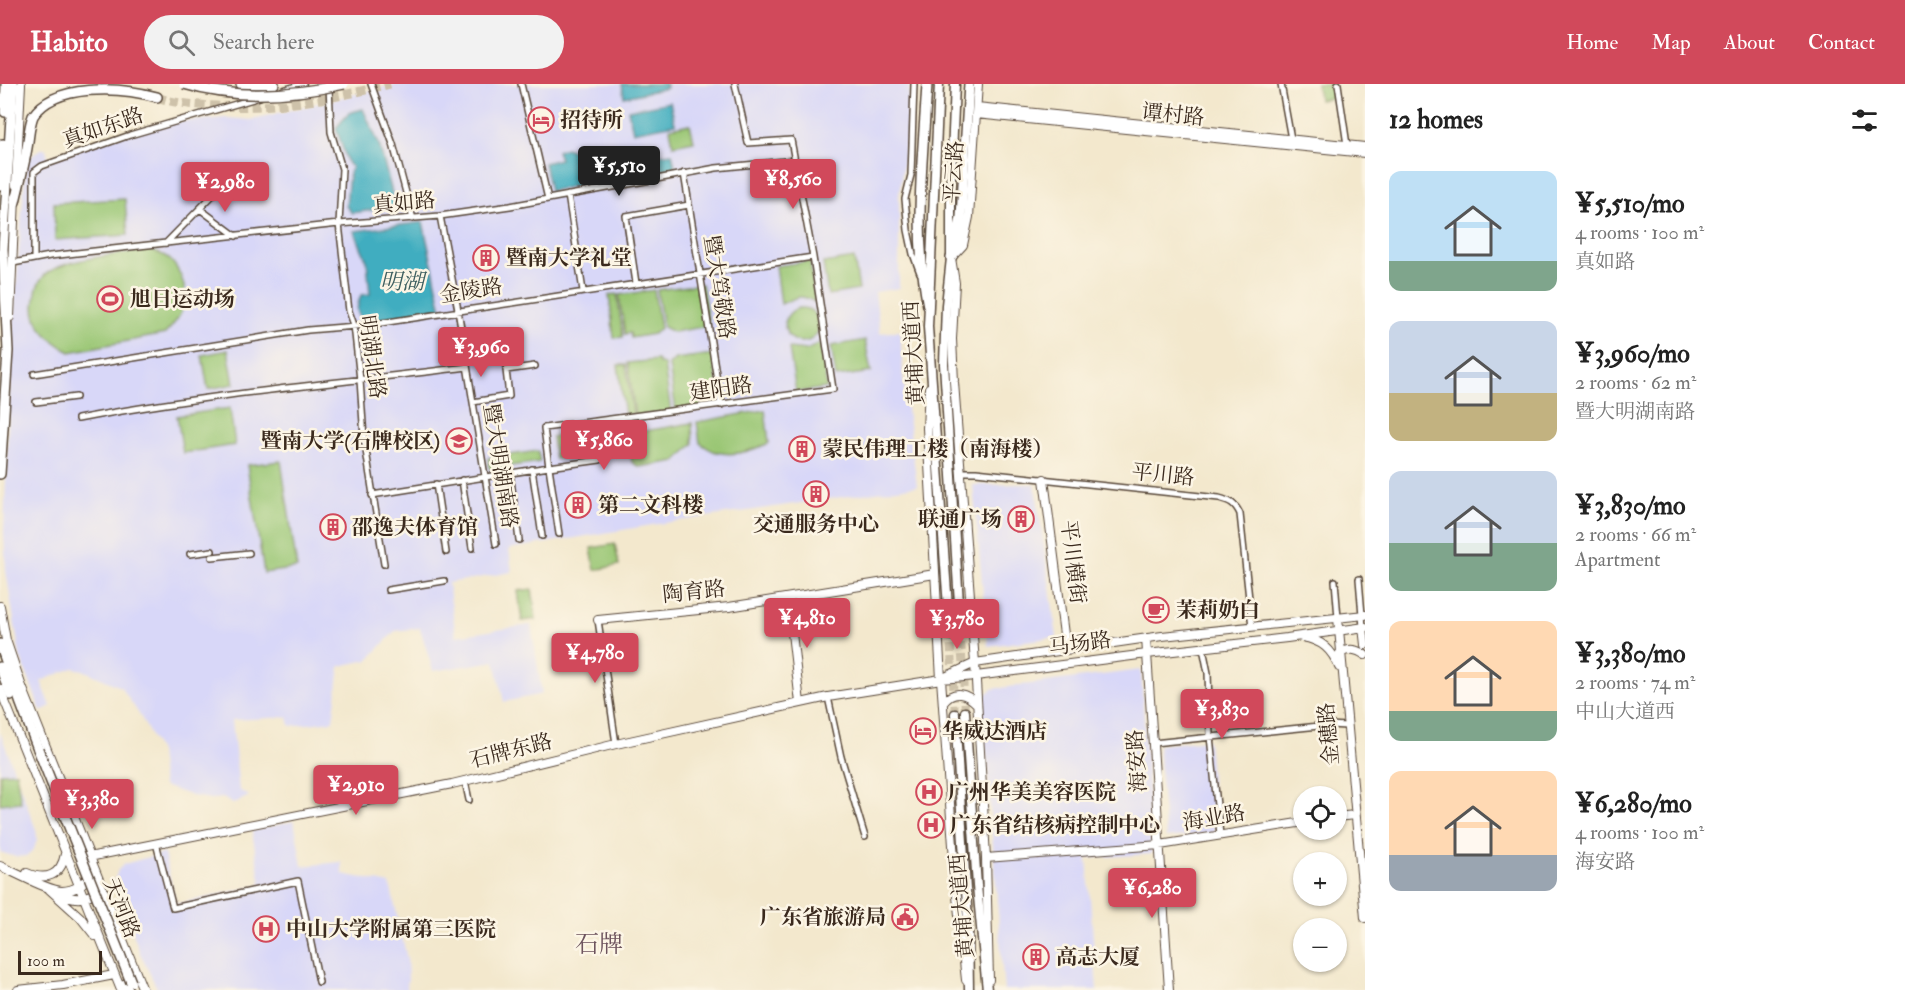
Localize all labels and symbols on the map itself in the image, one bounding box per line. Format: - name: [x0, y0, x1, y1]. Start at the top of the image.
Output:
- street label: 谭村路: [1140, 98, 1206, 132]
- street label: 真如东路: [59, 102, 147, 154]
- hotel icon: 招待所: [526, 105, 556, 135]
- place label: 招待所: [560, 107, 623, 134]
- street label: 平云路: [938, 140, 970, 204]
- pin: ¥5,510: [570, 146, 668, 197]
- pin: ¥8,560: [744, 159, 842, 210]
- pin: ¥2,980: [176, 162, 274, 213]
- street label: 真如路: [371, 187, 437, 219]
- street label: 暨大笃敬路: [697, 233, 741, 341]
- building icon: 暨南大学礼堂: [471, 243, 501, 273]
- place label: 暨南大学礼堂: [506, 245, 632, 272]
- water label: 明湖: [380, 268, 428, 296]
- street label: 金陵路: [438, 273, 504, 309]
- sports icon: 旭日运动场: [95, 284, 125, 314]
- place label: 旭日运动场: [130, 286, 235, 313]
- street label: 黄埔大道西: [898, 300, 930, 406]
- street label: 明湖北路: [353, 314, 391, 400]
- pin: ¥3,960: [432, 327, 530, 378]
- street label: 建阳路: [688, 371, 754, 407]
- street label: 暨大明湖南路: [477, 402, 523, 530]
- pin: ¥5,860: [555, 420, 653, 471]
- school or university icon: 暨南大学(石牌校区): [444, 426, 474, 456]
- place label: 暨南大学(石牌校区): [261, 428, 440, 455]
- building icon: 蒙民伟理工楼（南海楼）: [787, 434, 817, 464]
- place label: 蒙民伟理工楼（南海楼）: [822, 436, 1053, 463]
- street label: 平川路: [1130, 458, 1196, 492]
- building icon: 交通服务中心: [801, 479, 831, 509]
- building icon: 第二文科楼: [563, 490, 593, 520]
- place label: 第二文科楼: [598, 492, 703, 519]
- building icon: 联通广场: [1006, 504, 1036, 534]
- place label: 联通广场: [918, 506, 1002, 533]
- place label: 交通服务中心: [753, 511, 879, 538]
- building icon: 邵逸夫体育馆: [318, 512, 348, 542]
- place label: 邵逸夫体育馆: [352, 514, 478, 541]
- street label: 平川横街: [1054, 519, 1092, 605]
- street label: 陶育路: [661, 575, 727, 609]
- cafe icon: 茉莉奶白: [1141, 595, 1171, 625]
- place label: 茉莉奶白: [1176, 597, 1260, 624]
- pin: ¥4,810: [758, 598, 856, 649]
- pin: ¥3,780: [908, 599, 1006, 650]
- street label: 马场路: [1047, 626, 1113, 662]
- pin: ¥4,780: [546, 633, 644, 684]
- pin: ¥3,830: [1173, 689, 1271, 740]
- street label: 金穗路: [1313, 701, 1345, 767]
- hotel icon: 华威达酒店: [908, 716, 938, 746]
- place label: 华威达酒店: [942, 718, 1047, 745]
- street label: 石牌东路: [467, 728, 555, 774]
- street label: 海安路: [1121, 729, 1153, 793]
- pin: ¥2,910: [307, 765, 405, 816]
- hospital icon: 广州华美美容医院: [914, 777, 944, 807]
- pin: ¥3,380: [43, 779, 141, 830]
- place label: 广州华美美容医院: [948, 779, 1116, 806]
- street label: 海业路: [1181, 799, 1247, 837]
- hospital icon: 广东省结核病控制中心: [916, 810, 946, 840]
- place label: 广东省结核病控制中心: [950, 812, 1160, 839]
- street label: 黄埔大道西: [944, 853, 980, 959]
- pin: ¥6,280: [1103, 868, 1201, 919]
- street label: 天河路: [97, 874, 145, 942]
- public building icon: 广东省旅游局: [890, 902, 920, 932]
- place label: 广东省旅游局: [760, 904, 886, 931]
- hospital icon: 中山大学附属第三医院: [251, 914, 281, 944]
- place label: 中山大学附属第三医院: [286, 916, 496, 943]
- district label: 石牌: [575, 929, 623, 960]
- building icon: 高志大厦: [1021, 942, 1051, 972]
- place label: 高志大厦: [1056, 944, 1140, 971]
- scale bar: [18, 948, 102, 976]

